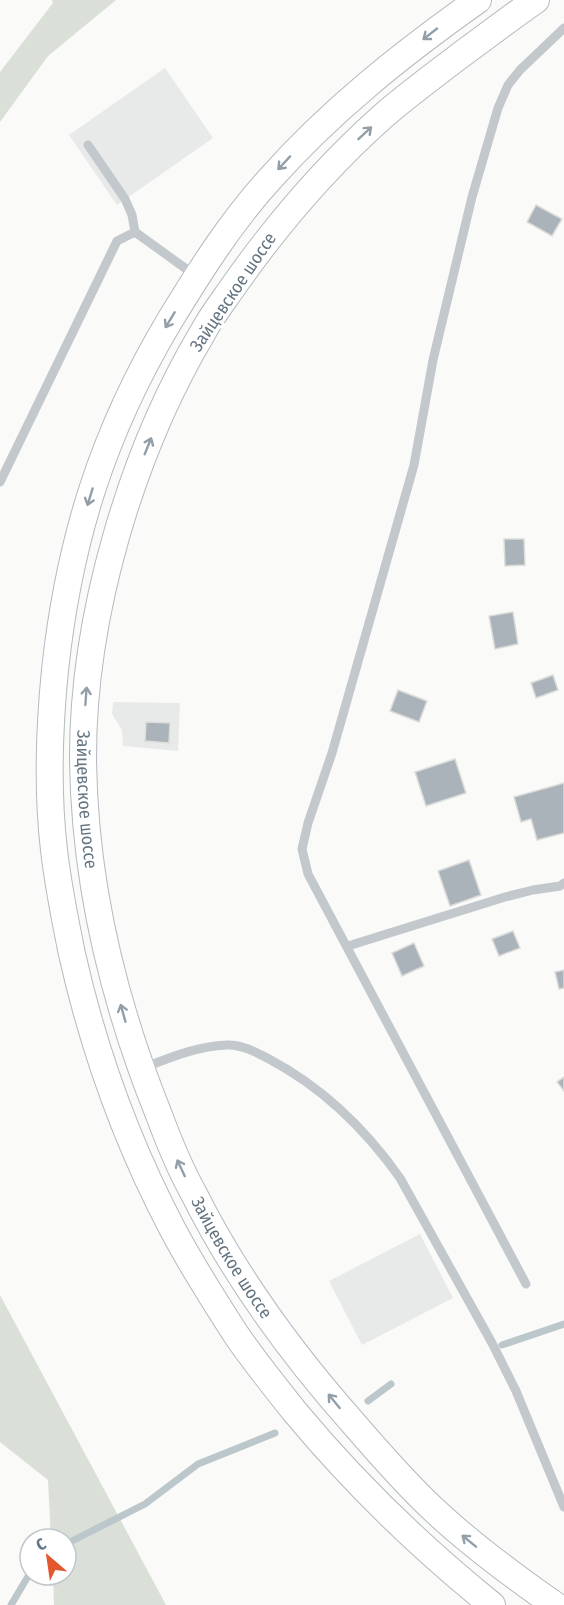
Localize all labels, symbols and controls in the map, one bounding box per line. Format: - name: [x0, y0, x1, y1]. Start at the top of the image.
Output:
- one-way arrow: [423, 28, 439, 41]
- one-way arrow: [357, 126, 372, 141]
- one-way arrow: [277, 155, 291, 170]
- street label: Зайцевское шоссе: [185, 228, 281, 356]
- one-way arrow: [164, 311, 176, 328]
- one-way arrow: [143, 438, 154, 456]
- one-way arrow: [84, 487, 95, 506]
- one-way arrow: [81, 686, 92, 706]
- street label: Зайцевское шоссе: [72, 730, 102, 870]
- one-way arrow: [117, 1004, 128, 1023]
- one-way arrow: [175, 1160, 187, 1178]
- street label: Зайцевское шоссе: [186, 1193, 277, 1323]
- one-way arrow: [327, 1393, 340, 1409]
- north arrow: [18, 1527, 78, 1587]
- text: С: [33, 1534, 50, 1555]
- one-way arrow: [461, 1534, 477, 1547]

